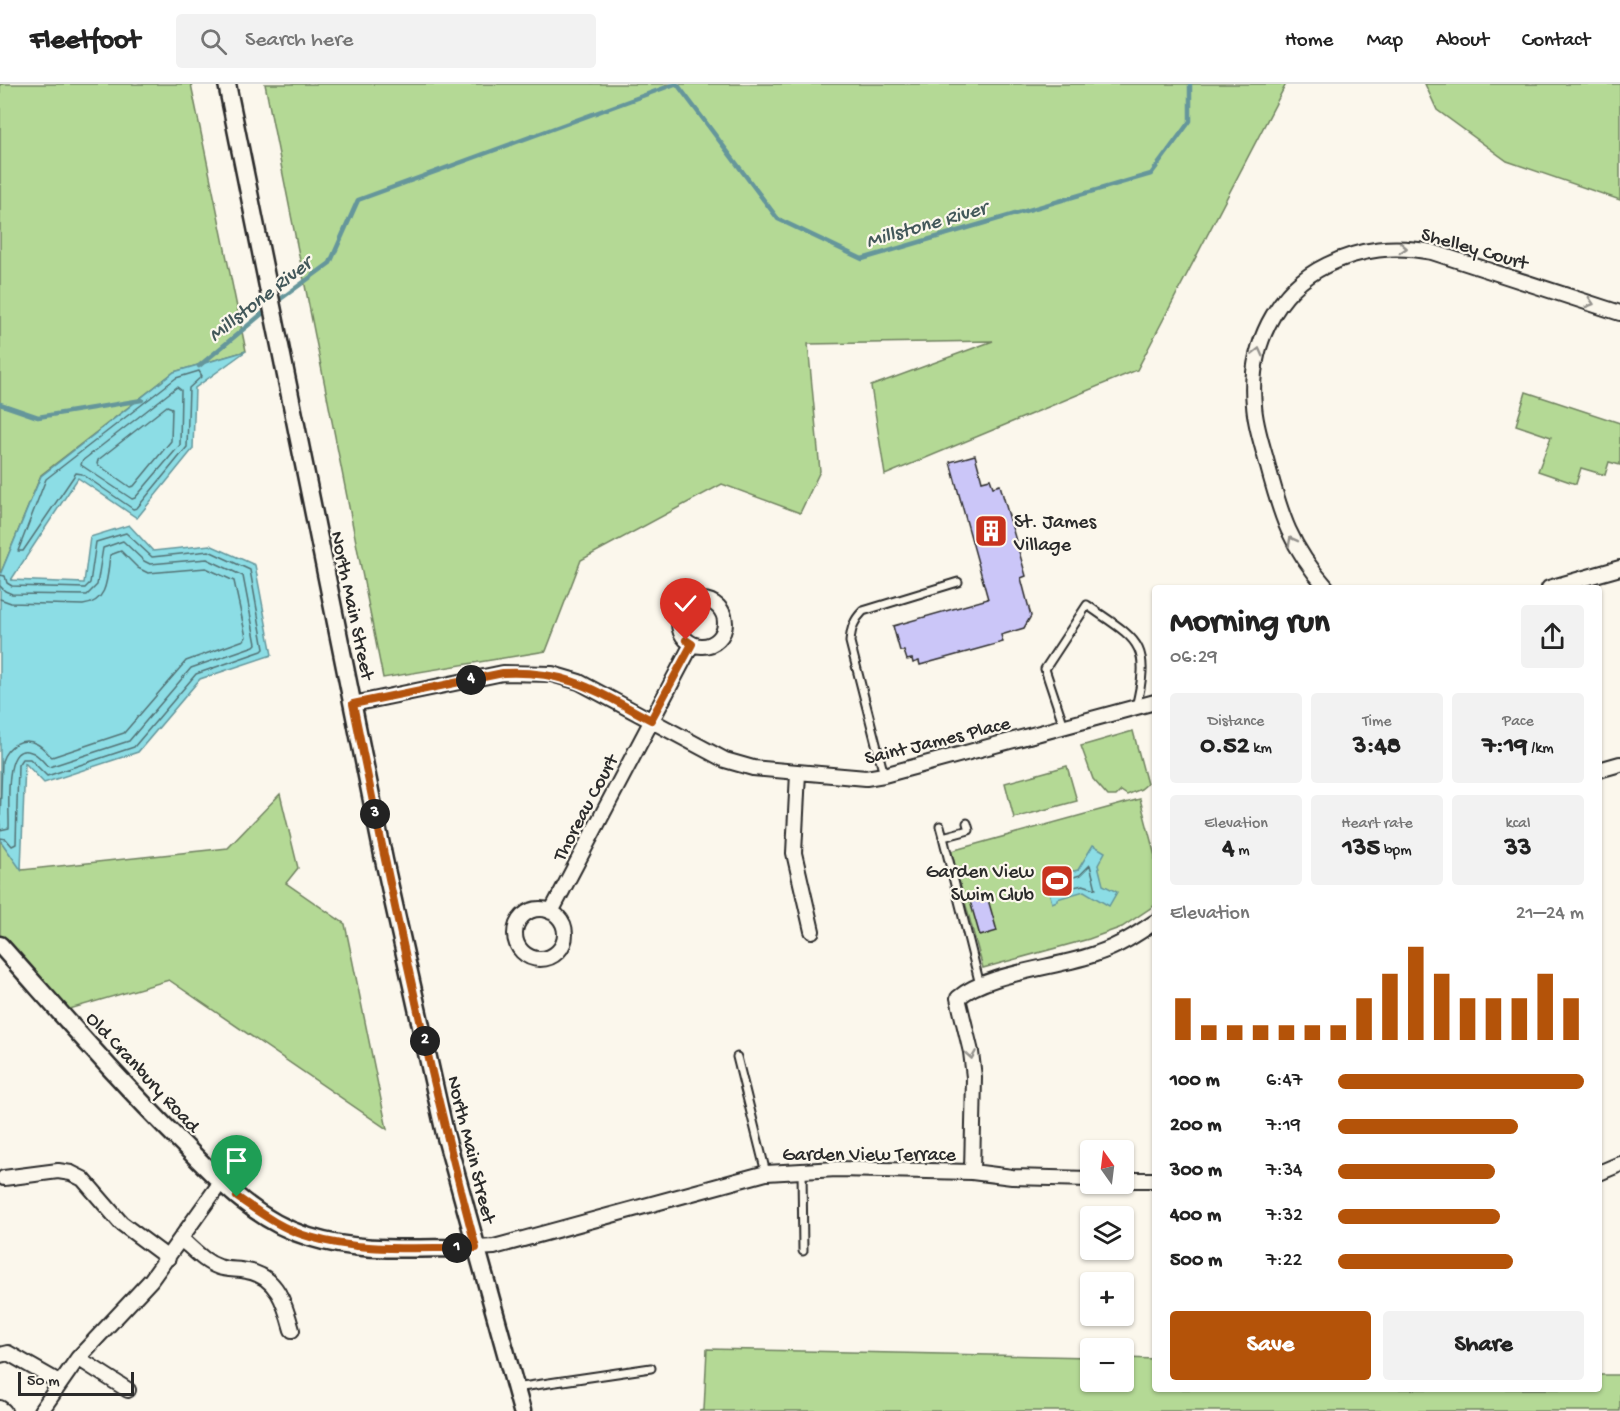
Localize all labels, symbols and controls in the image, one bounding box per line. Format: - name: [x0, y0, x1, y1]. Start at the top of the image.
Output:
- search box: [176, 14, 596, 68]
- text: Fleetfoot: [30, 25, 140, 58]
- icon: search: [197, 25, 230, 58]
- text: Search here: [245, 28, 353, 54]
- text: Home: [1285, 29, 1333, 54]
- text: Map: [1366, 29, 1403, 54]
- text: About: [1436, 29, 1489, 54]
- text: Contact: [1522, 29, 1590, 54]
- water label: Millstone River: [864, 196, 995, 256]
- street label: Shelley Court: [1418, 224, 1532, 277]
- one-way arrow: [1399, 241, 1408, 254]
- water label: Millstone River: [204, 250, 321, 349]
- one-way arrow: [1584, 296, 1595, 308]
- one-way arrow: [1251, 348, 1264, 358]
- place label: St. James Village: [1013, 512, 1097, 558]
- building icon: St. James Village: [973, 513, 1009, 549]
- street label: North Main Street: [324, 529, 378, 684]
- one-way arrow: [1288, 536, 1300, 547]
- pin: [660, 578, 711, 640]
- icon: check: [669, 587, 702, 620]
- text: Morning run: [1170, 605, 1330, 643]
- button: share: [1521, 605, 1584, 668]
- text: 06:29: [1170, 647, 1218, 670]
- pin: 4: [456, 665, 486, 695]
- text: 4: [467, 670, 475, 689]
- street label: Saint James Place: [863, 713, 1014, 772]
- text: Distance: [1208, 713, 1264, 732]
- text: Time: [1362, 713, 1392, 732]
- text: Pace: [1502, 713, 1534, 732]
- text: 0.52: [1200, 732, 1250, 763]
- text: 3:48: [1353, 732, 1401, 763]
- text: 7:19: [1482, 732, 1528, 763]
- text: km: [1250, 740, 1272, 759]
- text: /km: [1528, 740, 1554, 759]
- street label: Thoreau Court: [549, 750, 626, 867]
- pin: 3: [360, 799, 390, 829]
- text: 3: [371, 804, 379, 823]
- text: Elevation: [1204, 815, 1268, 834]
- text: Heart rate: [1341, 815, 1413, 834]
- text: kcal: [1506, 815, 1530, 834]
- text: 4: [1222, 834, 1235, 865]
- text: 135: [1342, 834, 1380, 865]
- text: 33: [1505, 834, 1532, 865]
- text: m: [1235, 842, 1250, 861]
- text: bpm: [1380, 842, 1412, 861]
- place label: Garden View Swim Club: [926, 862, 1035, 908]
- sports icon: Garden View Swim Club: [1039, 863, 1075, 899]
- text: Elevation: [1170, 903, 1250, 926]
- text: 21–24 m: [1516, 903, 1584, 926]
- street label: Old Cranbury Road: [80, 1008, 205, 1140]
- pin: 2: [410, 1026, 440, 1056]
- text: 2: [421, 1031, 429, 1050]
- one-way arrow: [964, 1050, 977, 1060]
- text: 100 m: [1170, 1070, 1220, 1093]
- text: 6:47: [1266, 1070, 1302, 1093]
- street label: North Main Street: [440, 1074, 499, 1228]
- text: 200 m: [1170, 1115, 1221, 1138]
- text: 7:19: [1266, 1115, 1301, 1138]
- pin: [211, 1135, 262, 1197]
- north arrow: [1080, 1140, 1134, 1194]
- map controls: [1080, 1140, 1134, 1392]
- icon: arrive: [220, 1144, 253, 1177]
- street label: Garden View Terrace: [782, 1145, 956, 1168]
- text: 300 m: [1170, 1160, 1222, 1183]
- text: 7:34: [1266, 1160, 1303, 1183]
- text: 400 m: [1170, 1205, 1221, 1228]
- text: 7:32: [1266, 1205, 1303, 1228]
- button: layers: [1080, 1206, 1134, 1260]
- pin: 1: [442, 1233, 472, 1263]
- text: 1: [454, 1238, 460, 1257]
- text: 500 m: [1170, 1250, 1222, 1273]
- text: 7:22: [1266, 1250, 1302, 1273]
- button: +: [1080, 1272, 1134, 1326]
- button: Save: [1170, 1311, 1371, 1380]
- button: Share: [1383, 1311, 1584, 1380]
- button: −: [1080, 1338, 1134, 1392]
- scale bar: [18, 1369, 134, 1396]
- text: 50 m: [27, 1373, 60, 1392]

